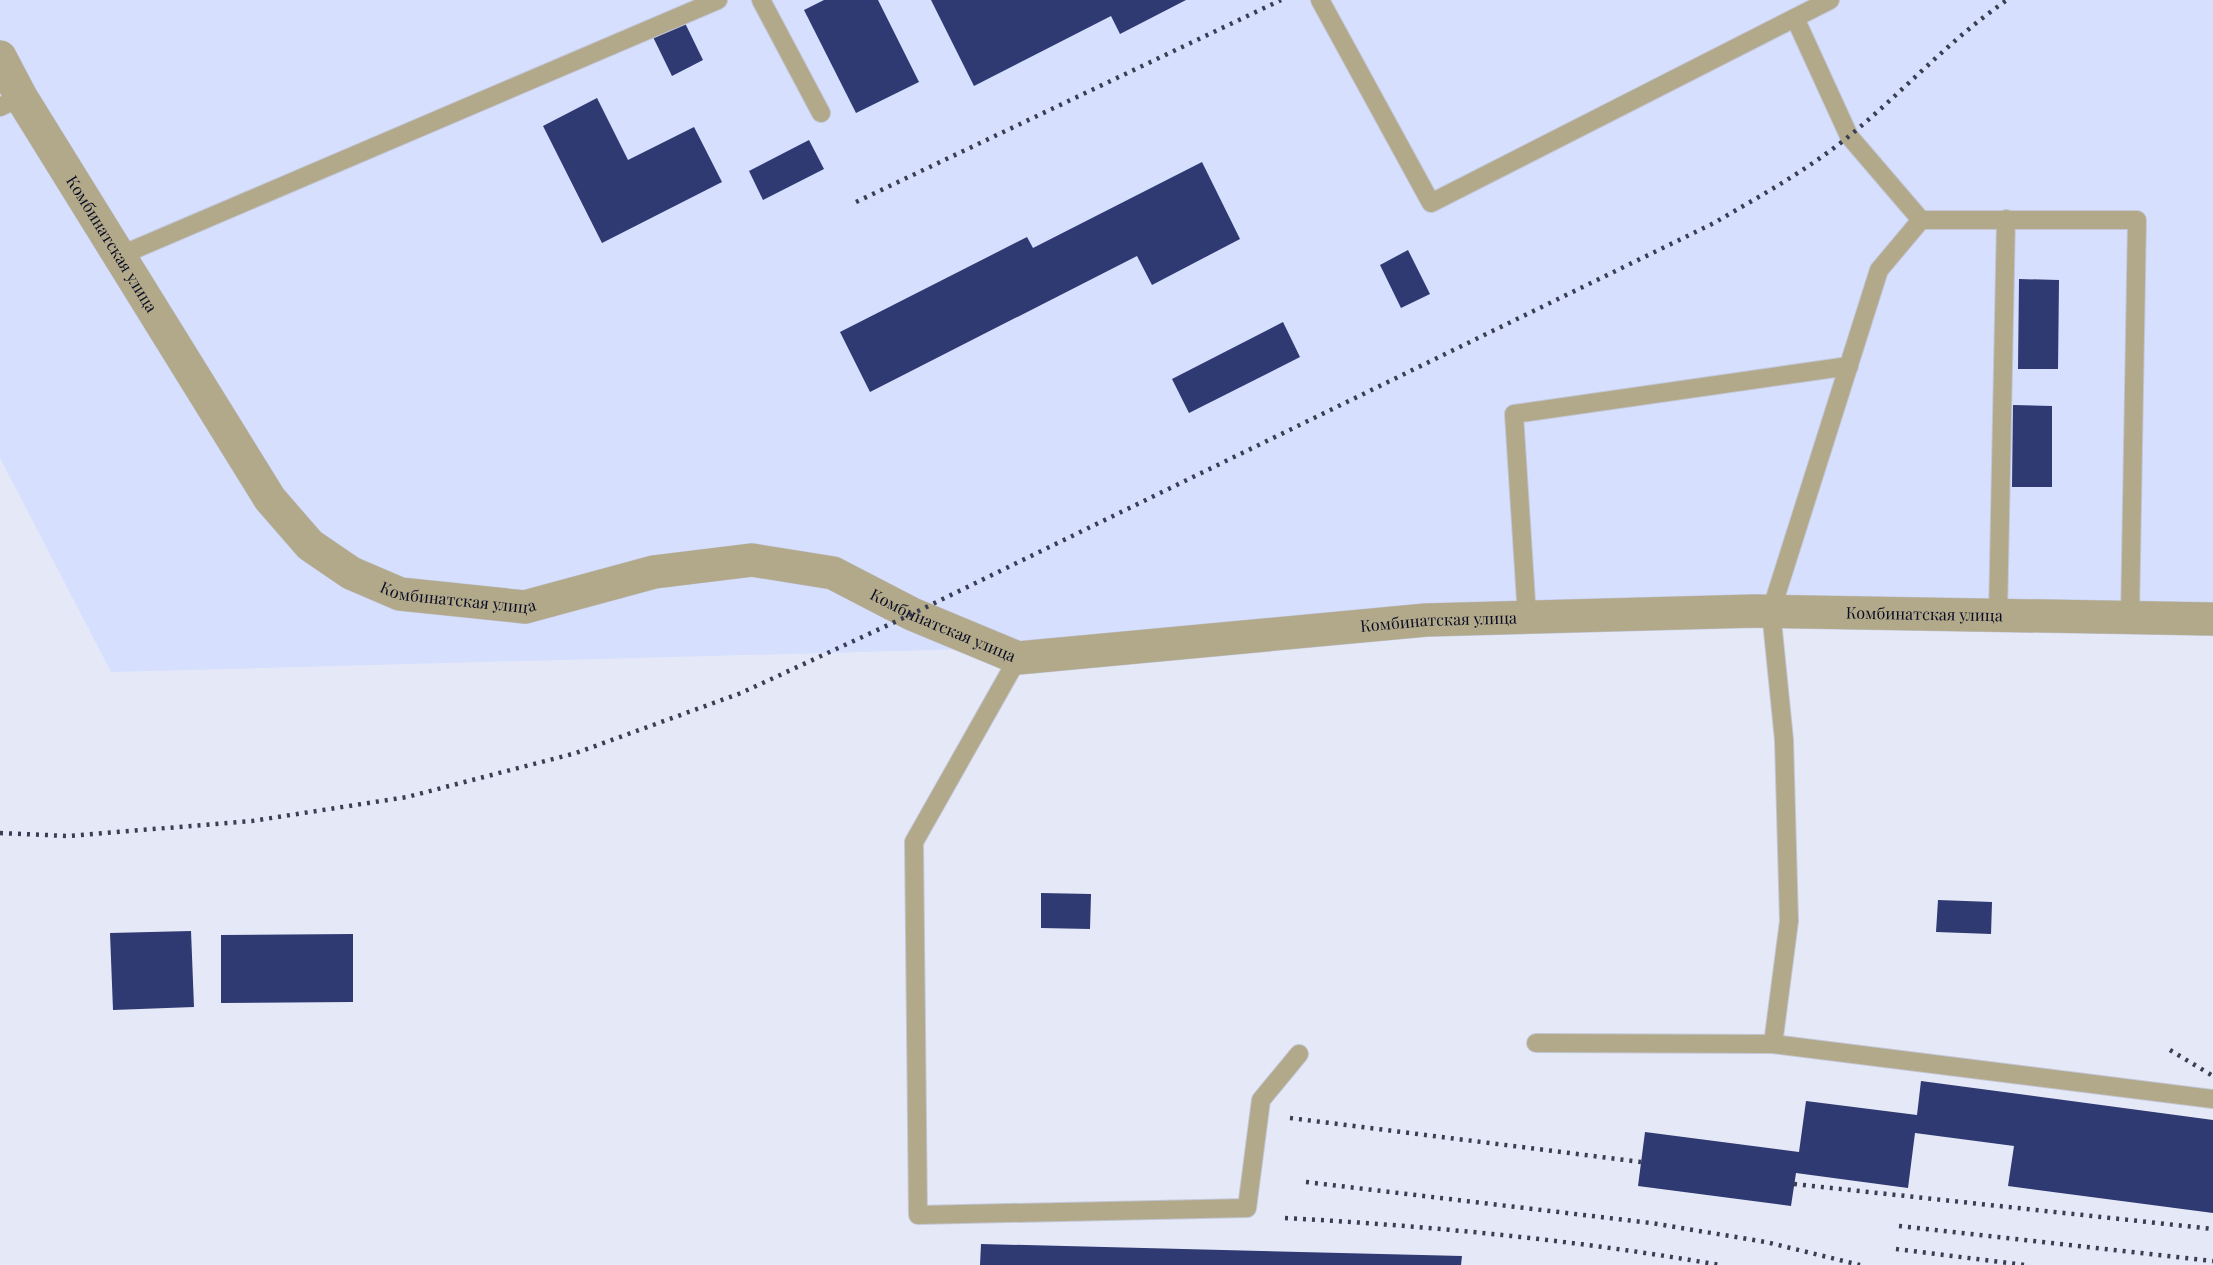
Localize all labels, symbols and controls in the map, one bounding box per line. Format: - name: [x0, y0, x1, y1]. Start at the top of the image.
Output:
- street label: Комбинатская улица: [62, 171, 163, 316]
- street label: Комбинатская улица: [377, 576, 538, 617]
- street label: Комбинатская улица: [867, 583, 1019, 666]
- street label: Комбинатская улица: [1846, 602, 2003, 625]
- street label: Комбинатская улица: [1359, 607, 1517, 636]

